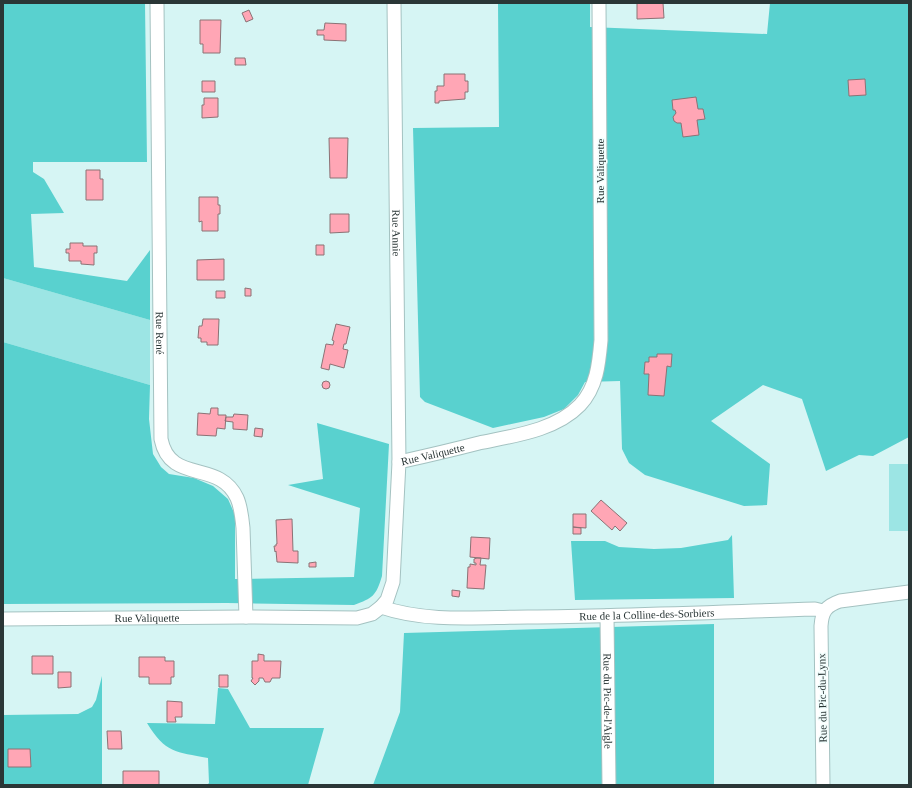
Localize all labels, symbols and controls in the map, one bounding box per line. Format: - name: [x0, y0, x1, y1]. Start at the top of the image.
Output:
- street label: Rue Valiquette: [594, 138, 606, 203]
- street label: Rue Annie: [390, 210, 403, 257]
- street label: Rue René: [154, 311, 166, 355]
- street label: Rue Valiquette: [400, 441, 466, 467]
- street label: Rue de la Colline-des-Sorbiers: [579, 606, 715, 622]
- street label: Rue Valiquette: [114, 612, 180, 624]
- street label: Rue du Pic-de-l'Aigle: [601, 653, 615, 749]
- street label: Rue du Pic-du-Lynx: [815, 653, 829, 743]

